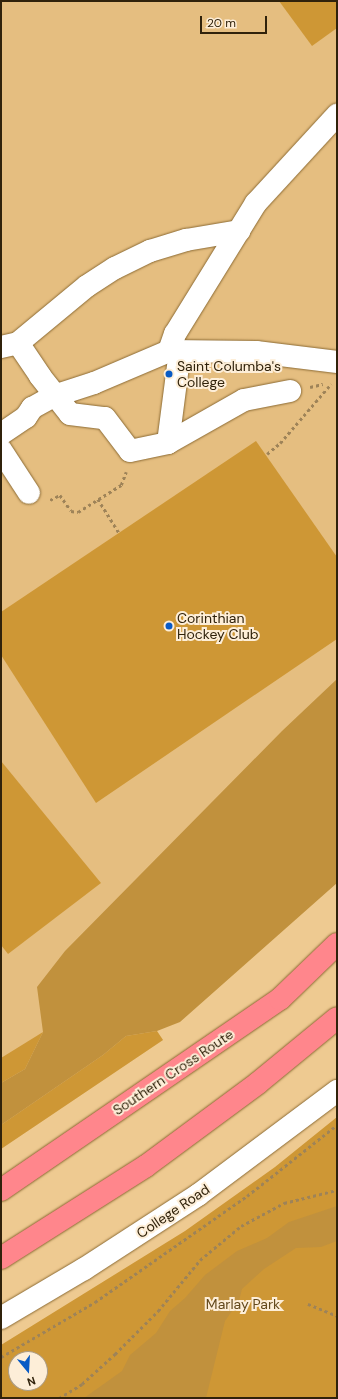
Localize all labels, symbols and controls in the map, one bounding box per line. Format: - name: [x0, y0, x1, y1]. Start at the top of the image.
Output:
- scale bar: [202, 8, 269, 34]
- text: 20 m: [207, 15, 236, 31]
- place label: Saint Columba's College: [177, 358, 281, 390]
- marker: Saint Columba's College: [164, 369, 174, 379]
- place label: Corinthian Hockey Club: [177, 610, 259, 642]
- marker: Corinthian Hockey Club: [164, 621, 174, 631]
- street label: Southern Cross Route: [110, 1026, 236, 1118]
- street label: College Road: [133, 1180, 213, 1242]
- park label: Marlay Park: [206, 1296, 280, 1312]
- north arrow: [8, 1351, 48, 1391]
- text: N: [25, 1374, 37, 1389]

